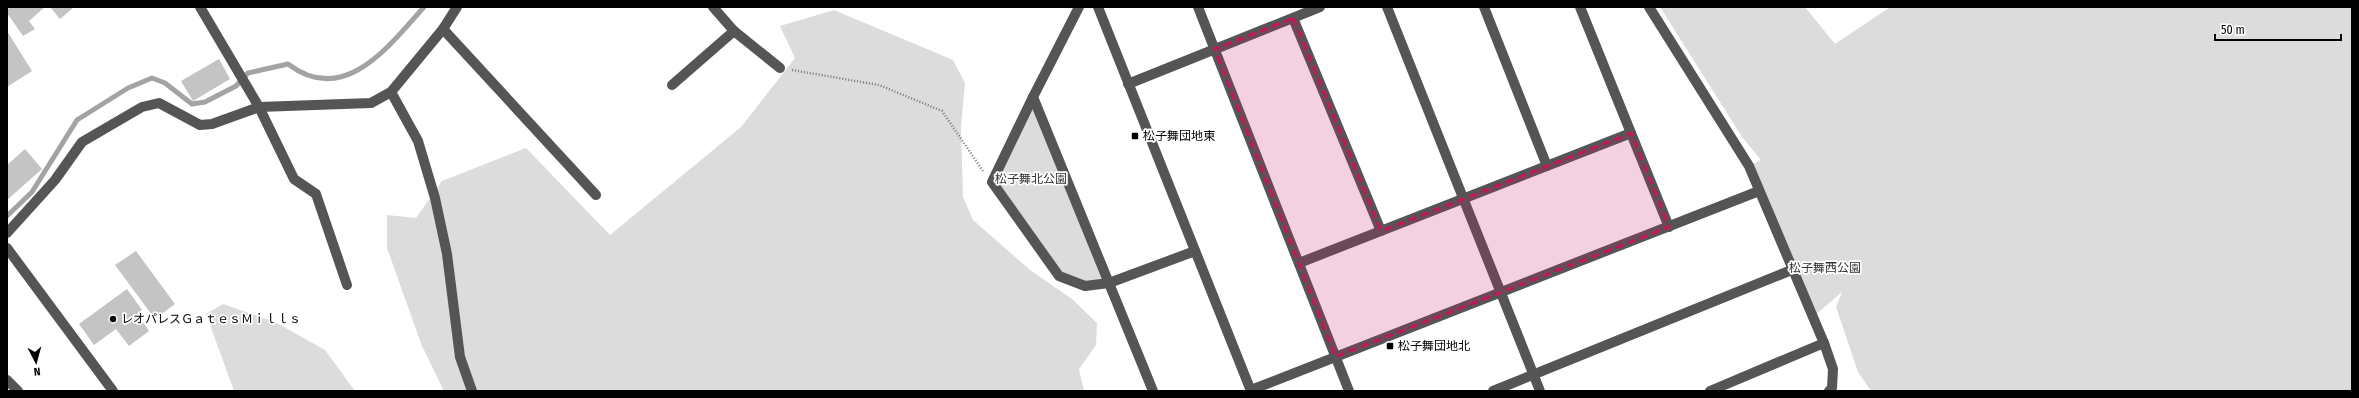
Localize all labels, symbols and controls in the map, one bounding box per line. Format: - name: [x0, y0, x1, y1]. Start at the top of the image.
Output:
- scale bar: [2215, 16, 2341, 42]
- text: 50 m: [2221, 23, 2245, 37]
- place label: 松子舞団地東: [1143, 129, 1215, 143]
- marker: 松子舞団地東: [1130, 131, 1140, 141]
- park label: 松子舞北公園: [995, 172, 1067, 186]
- park label: 松子舞西公園: [1789, 261, 1861, 275]
- place label: レオパレスＧａｔｅｓＭｉｌｌｓ: [121, 312, 301, 326]
- marker: レオパレスＧａｔｅｓＭｉｌｌｓ: [108, 314, 118, 324]
- place label: 松子舞団地北: [1398, 339, 1470, 353]
- marker: 松子舞団地北: [1385, 341, 1395, 351]
- north arrow: [16, 342, 56, 382]
- text: N: [33, 365, 41, 378]

